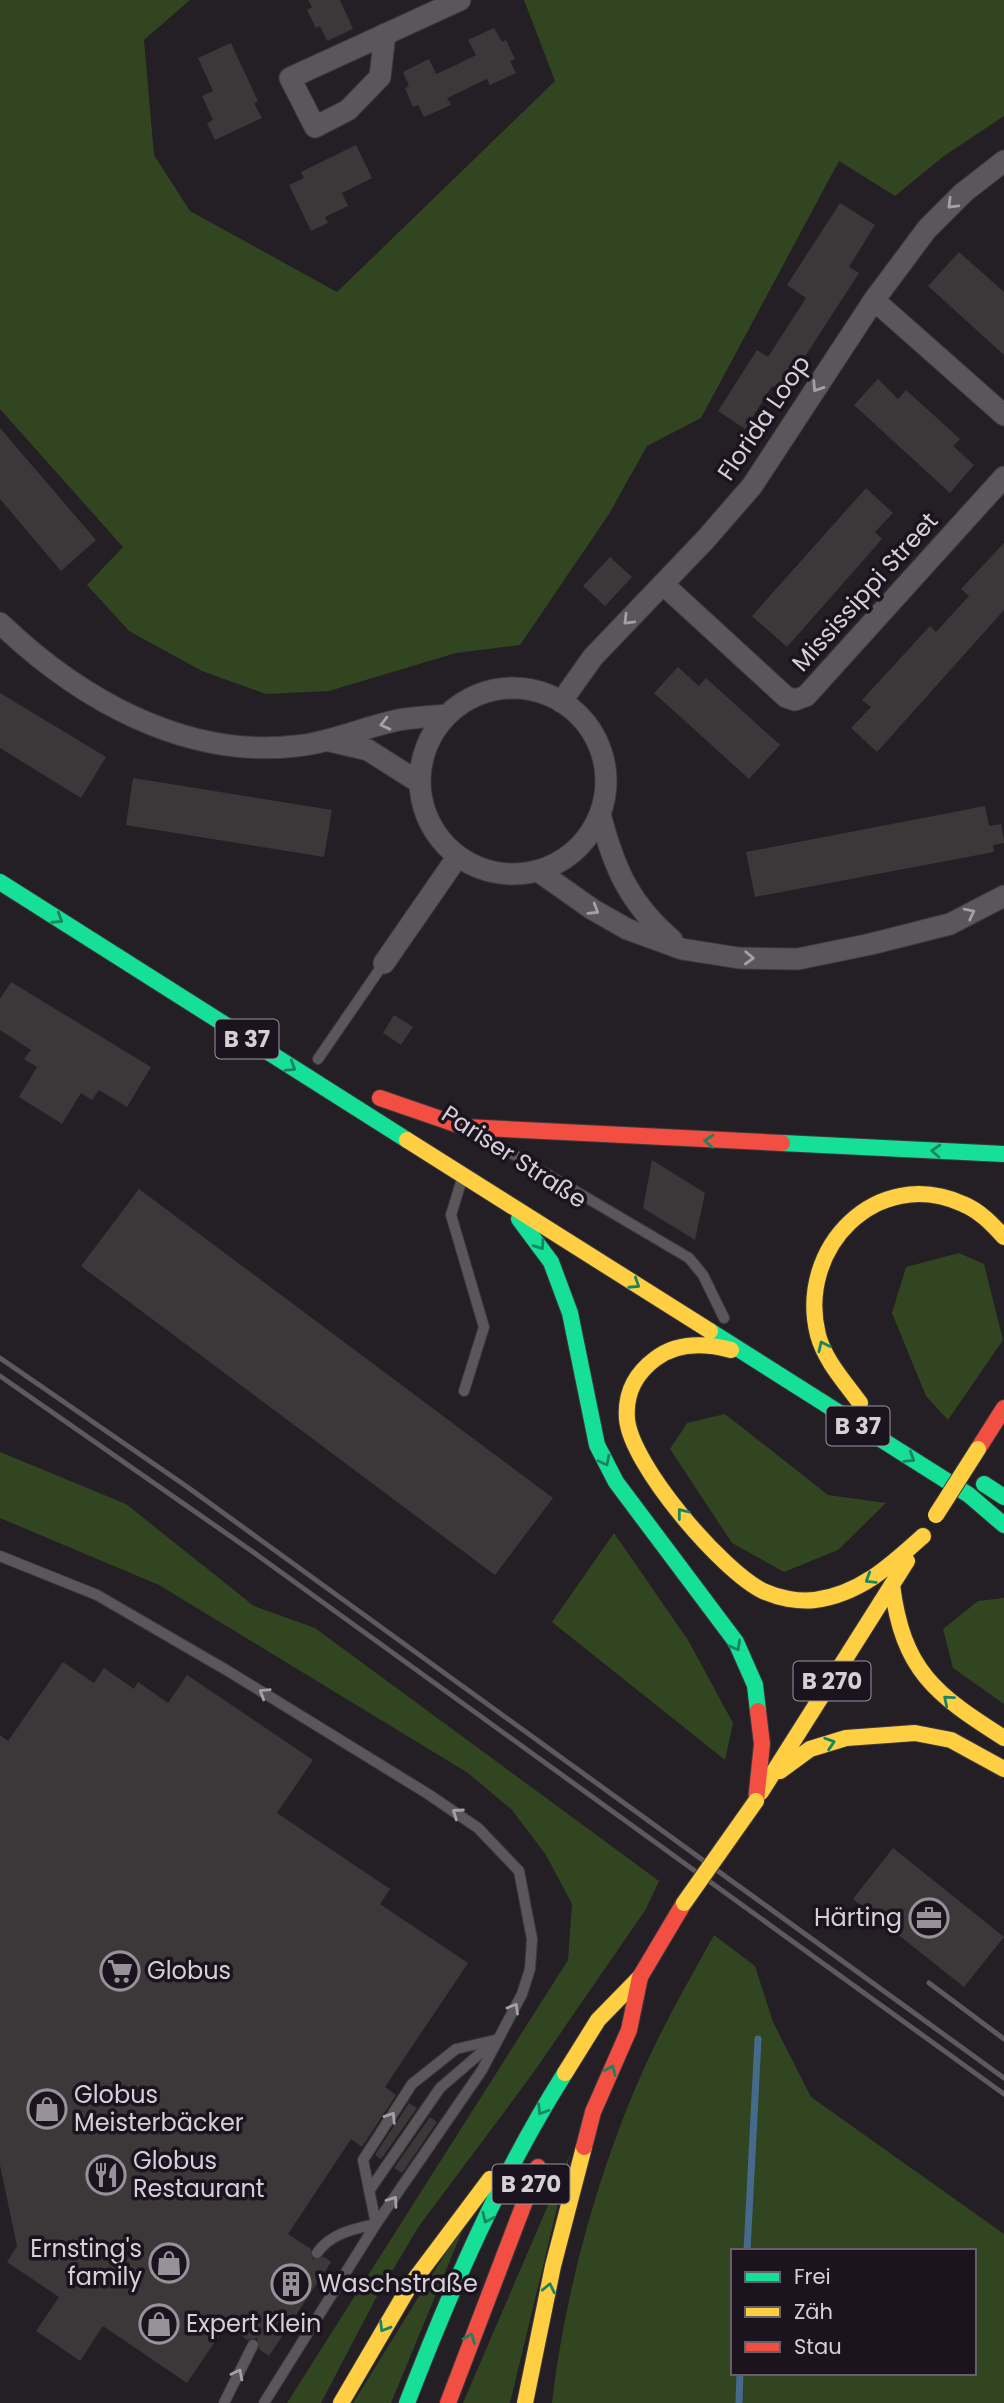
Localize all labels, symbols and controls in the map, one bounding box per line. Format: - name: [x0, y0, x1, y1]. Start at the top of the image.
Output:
- one-way arrow: [947, 196, 960, 209]
- street label: Florida Loop: [710, 349, 818, 487]
- one-way arrow: [813, 379, 825, 392]
- street label: Mississippi Street: [784, 505, 945, 678]
- one-way arrow: [624, 612, 637, 625]
- one-way arrow: [379, 716, 391, 730]
- one-way arrow: [587, 902, 600, 915]
- one-way arrow: [963, 908, 975, 922]
- one-way arrow: [50, 910, 63, 923]
- one-way arrow: [744, 950, 755, 966]
- road number: B 37: [216, 1020, 278, 1058]
- one-way arrow: [283, 1058, 296, 1071]
- street label: Pariser Straße: [435, 1097, 593, 1216]
- one-way arrow: [703, 1133, 714, 1148]
- one-way arrow: [930, 1143, 941, 1158]
- one-way arrow: [532, 1237, 544, 1250]
- one-way arrow: [627, 1276, 640, 1289]
- one-way arrow: [818, 1341, 832, 1353]
- road number: B 37: [826, 1406, 890, 1446]
- one-way arrow: [902, 1450, 915, 1463]
- one-way arrow: [596, 1454, 610, 1466]
- one-way arrow: [677, 1509, 690, 1521]
- one-way arrow: [865, 1571, 878, 1584]
- one-way arrow: [728, 1639, 742, 1651]
- road number: B 270: [794, 1662, 870, 1700]
- one-way arrow: [258, 1688, 271, 1701]
- one-way arrow: [943, 1696, 956, 1708]
- one-way arrow: [823, 1737, 835, 1751]
- one-way arrow: [451, 1808, 464, 1821]
- office icon: Härting: [908, 1897, 950, 1939]
- place label: Härting: [814, 1901, 902, 1934]
- supermarket icon: Globus: [99, 1950, 141, 1992]
- place label: Globus: [147, 1954, 231, 1987]
- one-way arrow: [505, 2003, 518, 2016]
- one-way arrow: [603, 2065, 617, 2077]
- place label: Globus Meisterbäcker: [74, 2078, 244, 2139]
- shop icon: Globus Meisterbäcker: [26, 2088, 68, 2130]
- one-way arrow: [537, 2103, 550, 2116]
- one-way arrow: [383, 2112, 395, 2125]
- place label: Globus Restaurant: [133, 2144, 265, 2205]
- restaurant icon: Globus Restaurant: [85, 2154, 127, 2196]
- road number: B 270: [492, 2164, 570, 2204]
- one-way arrow: [385, 2196, 397, 2209]
- one-way arrow: [481, 2211, 495, 2223]
- place label: Ernsting's family: [30, 2232, 142, 2293]
- shop icon: Ernsting's family: [148, 2242, 190, 2284]
- legend: [731, 2249, 976, 2375]
- text: Frei: [794, 2262, 831, 2291]
- building icon: Waschstraße: [270, 2263, 312, 2305]
- place label: Waschstraße: [318, 2267, 478, 2300]
- one-way arrow: [540, 2282, 555, 2294]
- text: Zäh: [794, 2297, 833, 2326]
- shop icon: Expert Klein: [138, 2303, 180, 2345]
- place label: Expert Klein: [186, 2307, 321, 2340]
- one-way arrow: [379, 2319, 392, 2332]
- text: Stau: [794, 2332, 842, 2361]
- one-way arrow: [462, 2333, 476, 2345]
- one-way arrow: [230, 2369, 244, 2381]

